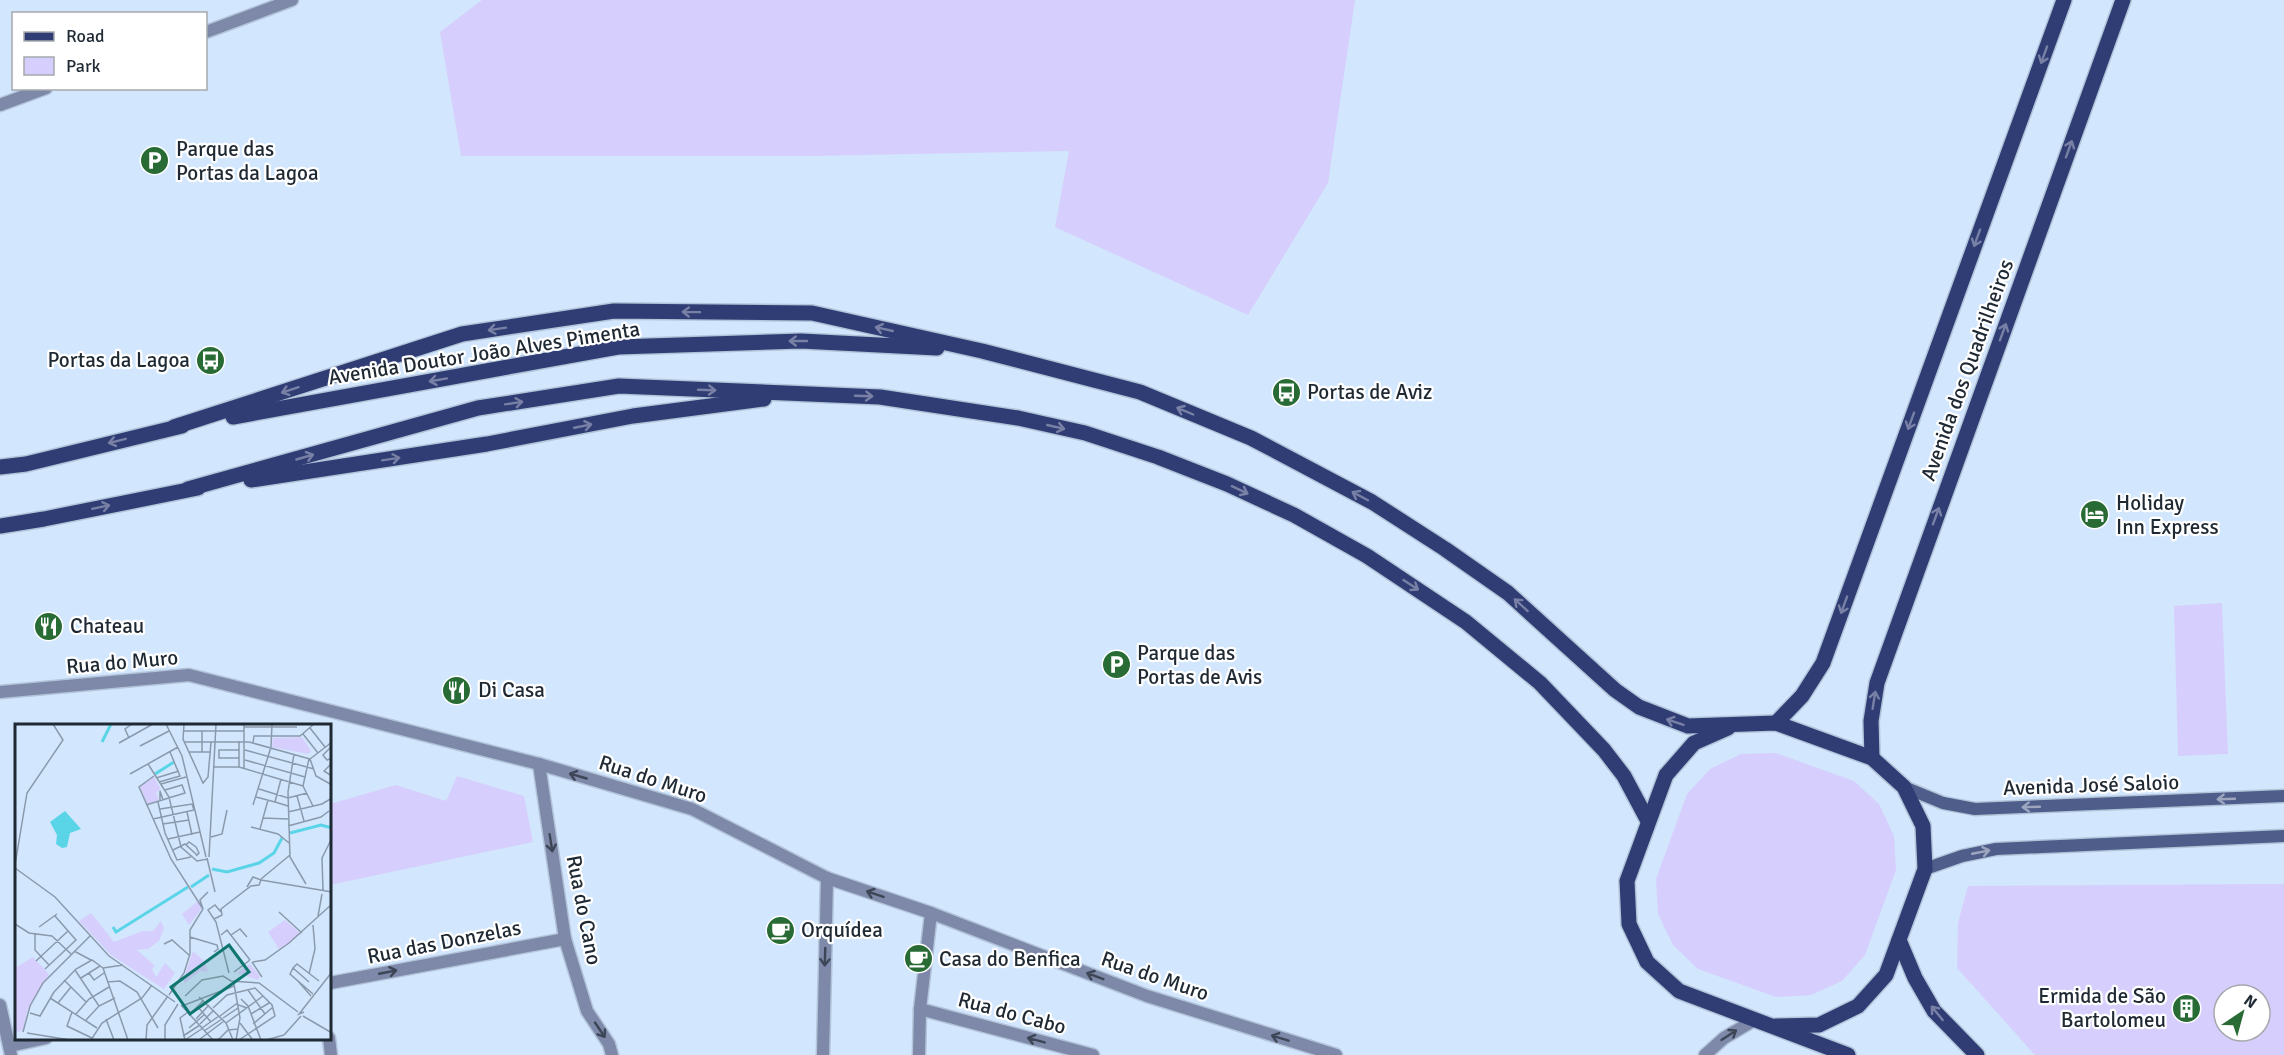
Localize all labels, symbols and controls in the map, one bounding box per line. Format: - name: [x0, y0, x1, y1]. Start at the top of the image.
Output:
- legend: [12, 12, 207, 90]
- text: Road: [66, 25, 105, 47]
- one-way arrow: [2038, 45, 2049, 64]
- text: Park: [66, 55, 101, 77]
- place label: Parque das Portas da Lagoa: [176, 136, 319, 186]
- one-way arrow: [2065, 140, 2076, 159]
- parking icon: Parque das Portas da Lagoa: [139, 145, 171, 177]
- one-way arrow: [1971, 228, 1982, 247]
- street label: Avenida dos Quadrilheiros: [1915, 256, 2019, 484]
- one-way arrow: [681, 306, 701, 318]
- street label: Avenida Doutor João Alves Pimenta: [326, 316, 642, 390]
- one-way arrow: [875, 322, 894, 334]
- one-way arrow: [1998, 323, 2009, 342]
- one-way arrow: [488, 324, 507, 335]
- one-way arrow: [788, 335, 808, 347]
- bus stop icon: Portas da Lagoa: [195, 344, 227, 376]
- place label: Portas da Lagoa: [47, 347, 190, 373]
- one-way arrow: [428, 375, 448, 386]
- bus stop icon: Portas de Aviz: [1270, 376, 1302, 408]
- place label: Portas de Aviz: [1307, 379, 1432, 405]
- one-way arrow: [697, 384, 717, 395]
- one-way arrow: [281, 385, 300, 396]
- one-way arrow: [853, 391, 873, 402]
- one-way arrow: [503, 397, 523, 408]
- one-way arrow: [1176, 405, 1195, 416]
- one-way arrow: [1904, 412, 1915, 430]
- one-way arrow: [573, 420, 592, 431]
- one-way arrow: [1046, 422, 1066, 433]
- one-way arrow: [108, 436, 127, 448]
- one-way arrow: [295, 451, 314, 462]
- one-way arrow: [380, 453, 400, 464]
- one-way arrow: [1231, 485, 1249, 497]
- one-way arrow: [1352, 490, 1369, 502]
- place label: Holiday Inn Express: [2116, 490, 2219, 540]
- hotel icon: Holiday Inn Express: [2079, 499, 2111, 531]
- one-way arrow: [91, 501, 110, 513]
- one-way arrow: [1932, 507, 1943, 526]
- one-way arrow: [1402, 579, 1418, 591]
- one-way arrow: [1838, 595, 1849, 614]
- one-way arrow: [1514, 598, 1529, 612]
- restaurant icon: Chateau: [33, 610, 65, 642]
- place label: Chateau: [70, 613, 144, 639]
- place label: Parque das Portas de Avis: [1137, 640, 1262, 690]
- street label: Rua do Muro: [65, 644, 179, 680]
- parking icon: Parque das Portas de Avis: [1100, 649, 1132, 681]
- restaurant icon: Di Casa: [441, 674, 473, 706]
- place label: Di Casa: [478, 677, 545, 703]
- one-way arrow: [1869, 691, 1880, 711]
- one-way arrow: [1666, 716, 1685, 727]
- inset map: [15, 724, 332, 1040]
- street label: Rua do Muro: [596, 749, 710, 809]
- street label: Avenida José Saloio: [2002, 769, 2180, 801]
- one-way arrow: [569, 770, 588, 781]
- one-way arrow: [2216, 793, 2236, 804]
- one-way arrow: [2021, 801, 2041, 813]
- one-way arrow: [546, 832, 557, 852]
- one-way arrow: [1970, 846, 1990, 857]
- street label: Rua do Cano: [561, 853, 607, 967]
- one-way arrow: [866, 888, 885, 899]
- street label: Rua das Donzelas: [365, 914, 523, 970]
- cafe icon: Orquídea: [764, 914, 796, 946]
- place label: Orquídea: [801, 917, 883, 943]
- cafe icon: Casa do Benfica: [902, 943, 934, 975]
- street label: Rua do Muro: [1098, 945, 1212, 1007]
- place label: Casa do Benfica: [939, 946, 1081, 972]
- one-way arrow: [819, 947, 831, 967]
- one-way arrow: [377, 966, 397, 977]
- one-way arrow: [1086, 970, 1105, 981]
- place label: Ermida de São Bartolomeu: [2038, 983, 2166, 1033]
- north arrow: [2212, 983, 2272, 1043]
- street label: Rua do Cabo: [955, 986, 1069, 1040]
- text: N: [2240, 990, 2261, 1013]
- building icon: Ermida de São Bartolomeu: [2171, 992, 2203, 1024]
- one-way arrow: [1930, 1005, 1943, 1021]
- one-way arrow: [593, 1021, 606, 1038]
- one-way arrow: [1720, 1029, 1737, 1041]
- one-way arrow: [1271, 1032, 1290, 1043]
- one-way arrow: [1027, 1034, 1046, 1045]

